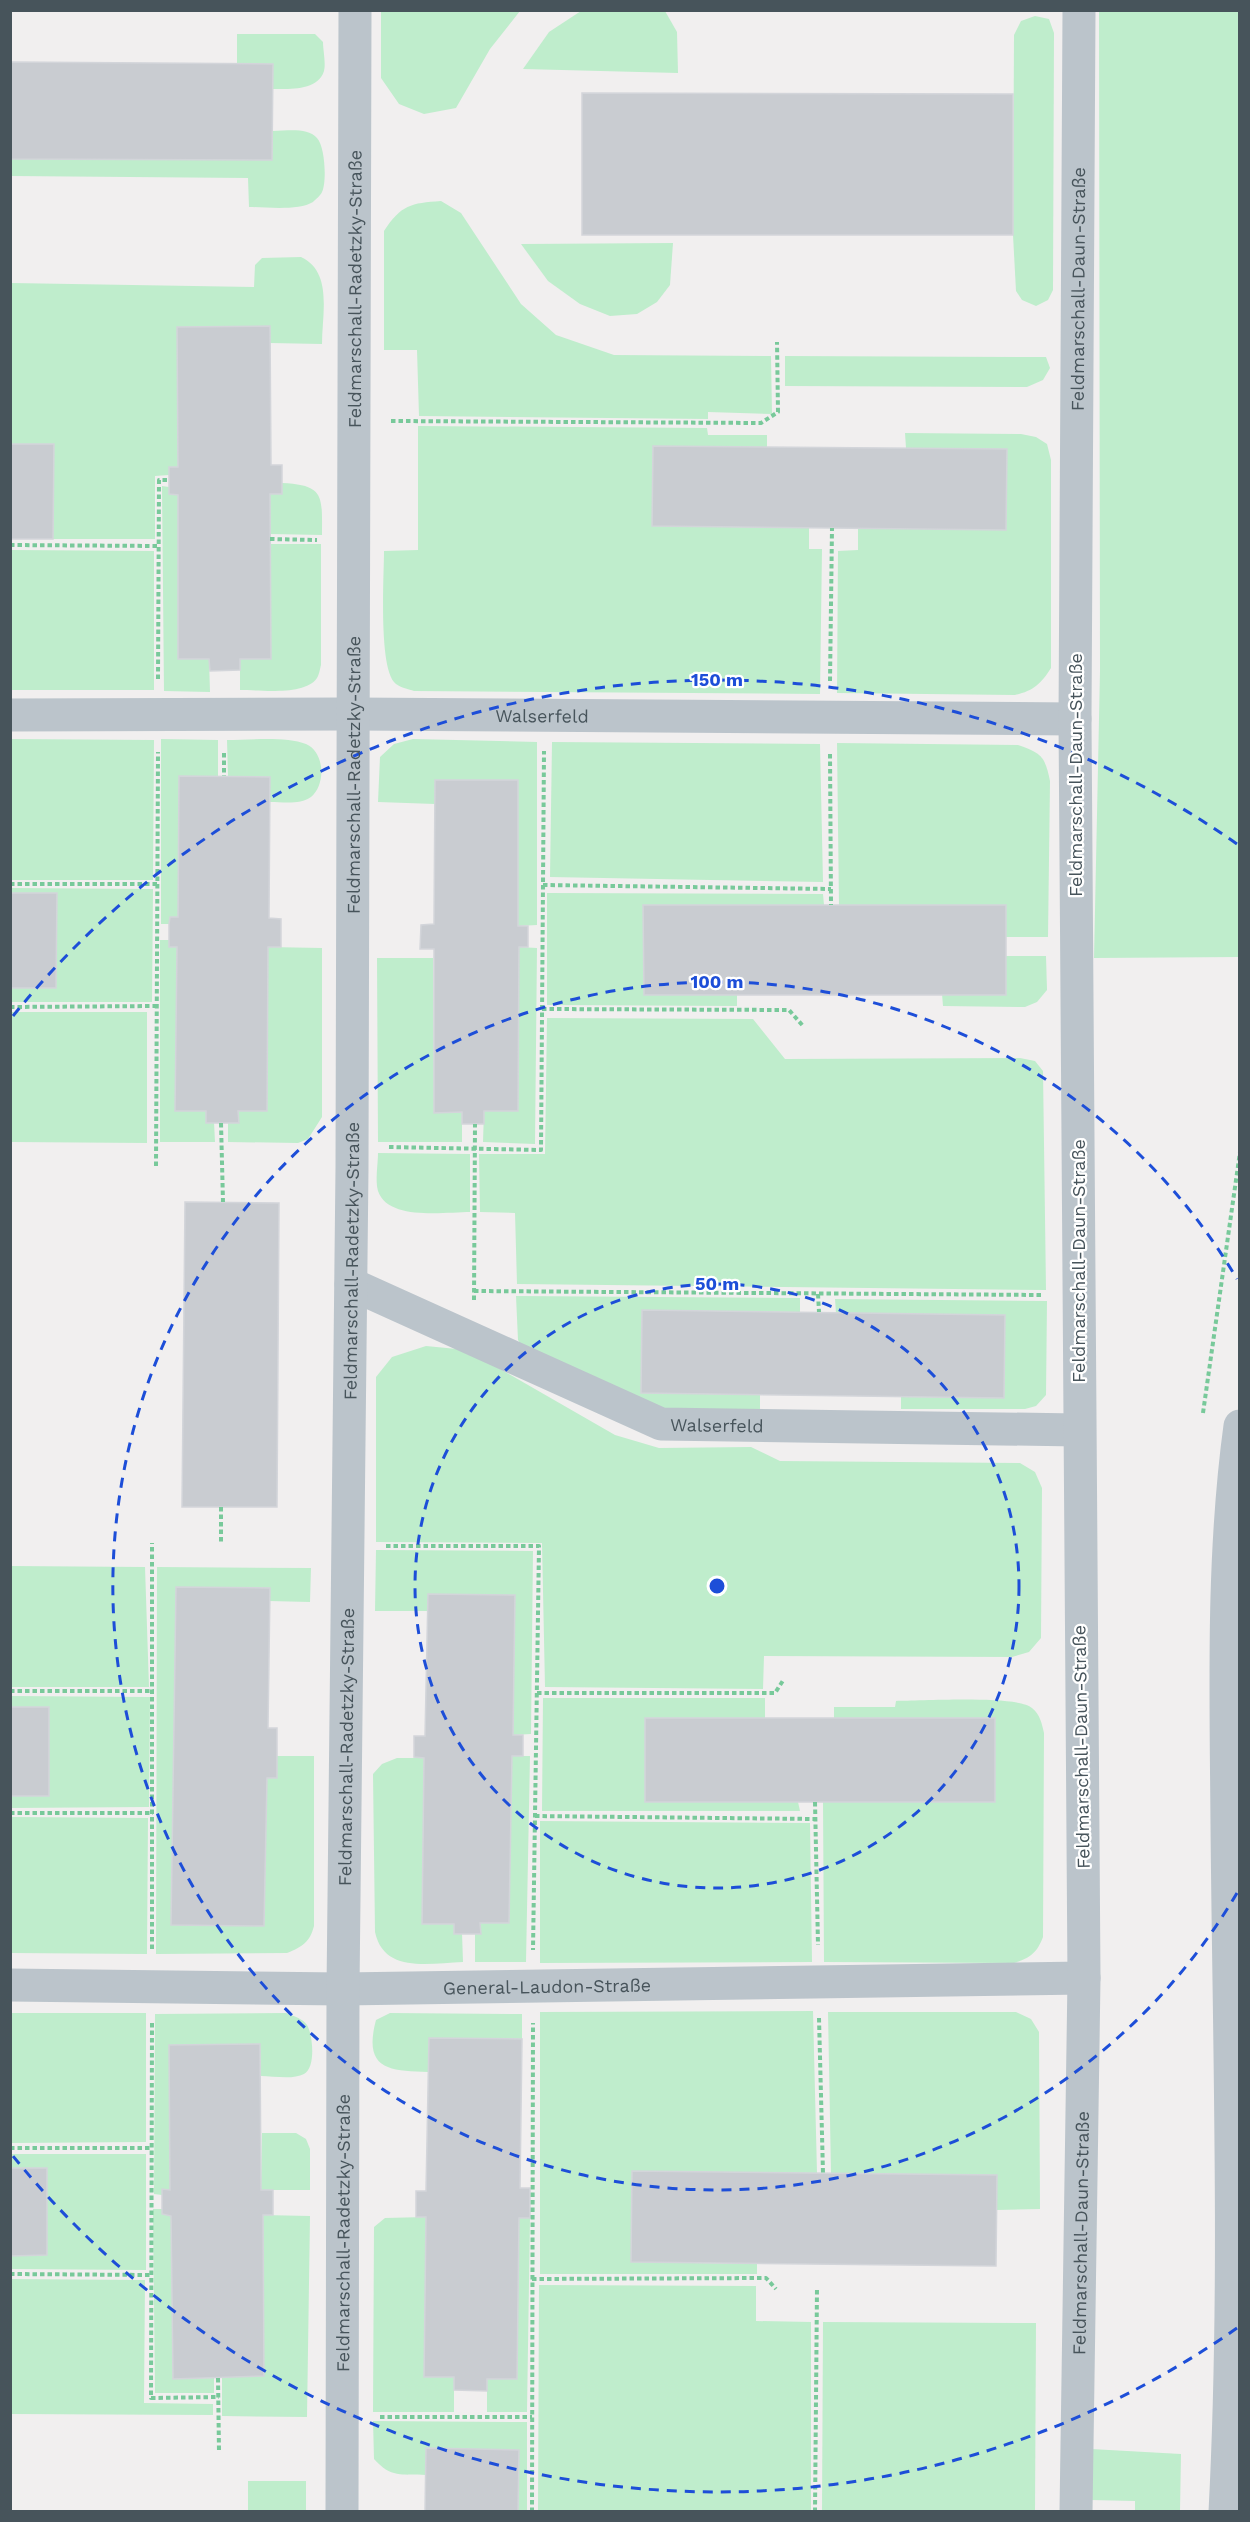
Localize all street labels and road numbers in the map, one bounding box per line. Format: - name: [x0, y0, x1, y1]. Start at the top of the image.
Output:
- street label: Feldmarschall-Radetzky-Straße: [343, 150, 365, 428]
- street label: Feldmarschall-Daun-Straße: [1066, 167, 1089, 411]
- street label: Feldmarschall-Radetzky-Straße: [342, 636, 364, 914]
- street label: Feldmarschall-Daun-Straße: [1065, 653, 1086, 897]
- street label: Walserfeld: [495, 704, 589, 726]
- street label: Feldmarschall-Radetzky-Straße: [339, 1122, 363, 1400]
- street label: Feldmarschall-Daun-Straße: [1068, 1139, 1089, 1383]
- street label: Walserfeld: [670, 1414, 764, 1436]
- street label: Feldmarschall-Radetzky-Straße: [334, 1608, 358, 1886]
- street label: Feldmarschall-Daun-Straße: [1068, 1625, 1094, 1869]
- street label: General-Laudon-Straße: [443, 1974, 651, 1998]
- street label: Feldmarschall-Radetzky-Straße: [332, 2094, 353, 2372]
- street label: Feldmarschall-Daun-Straße: [1068, 2111, 1093, 2355]

